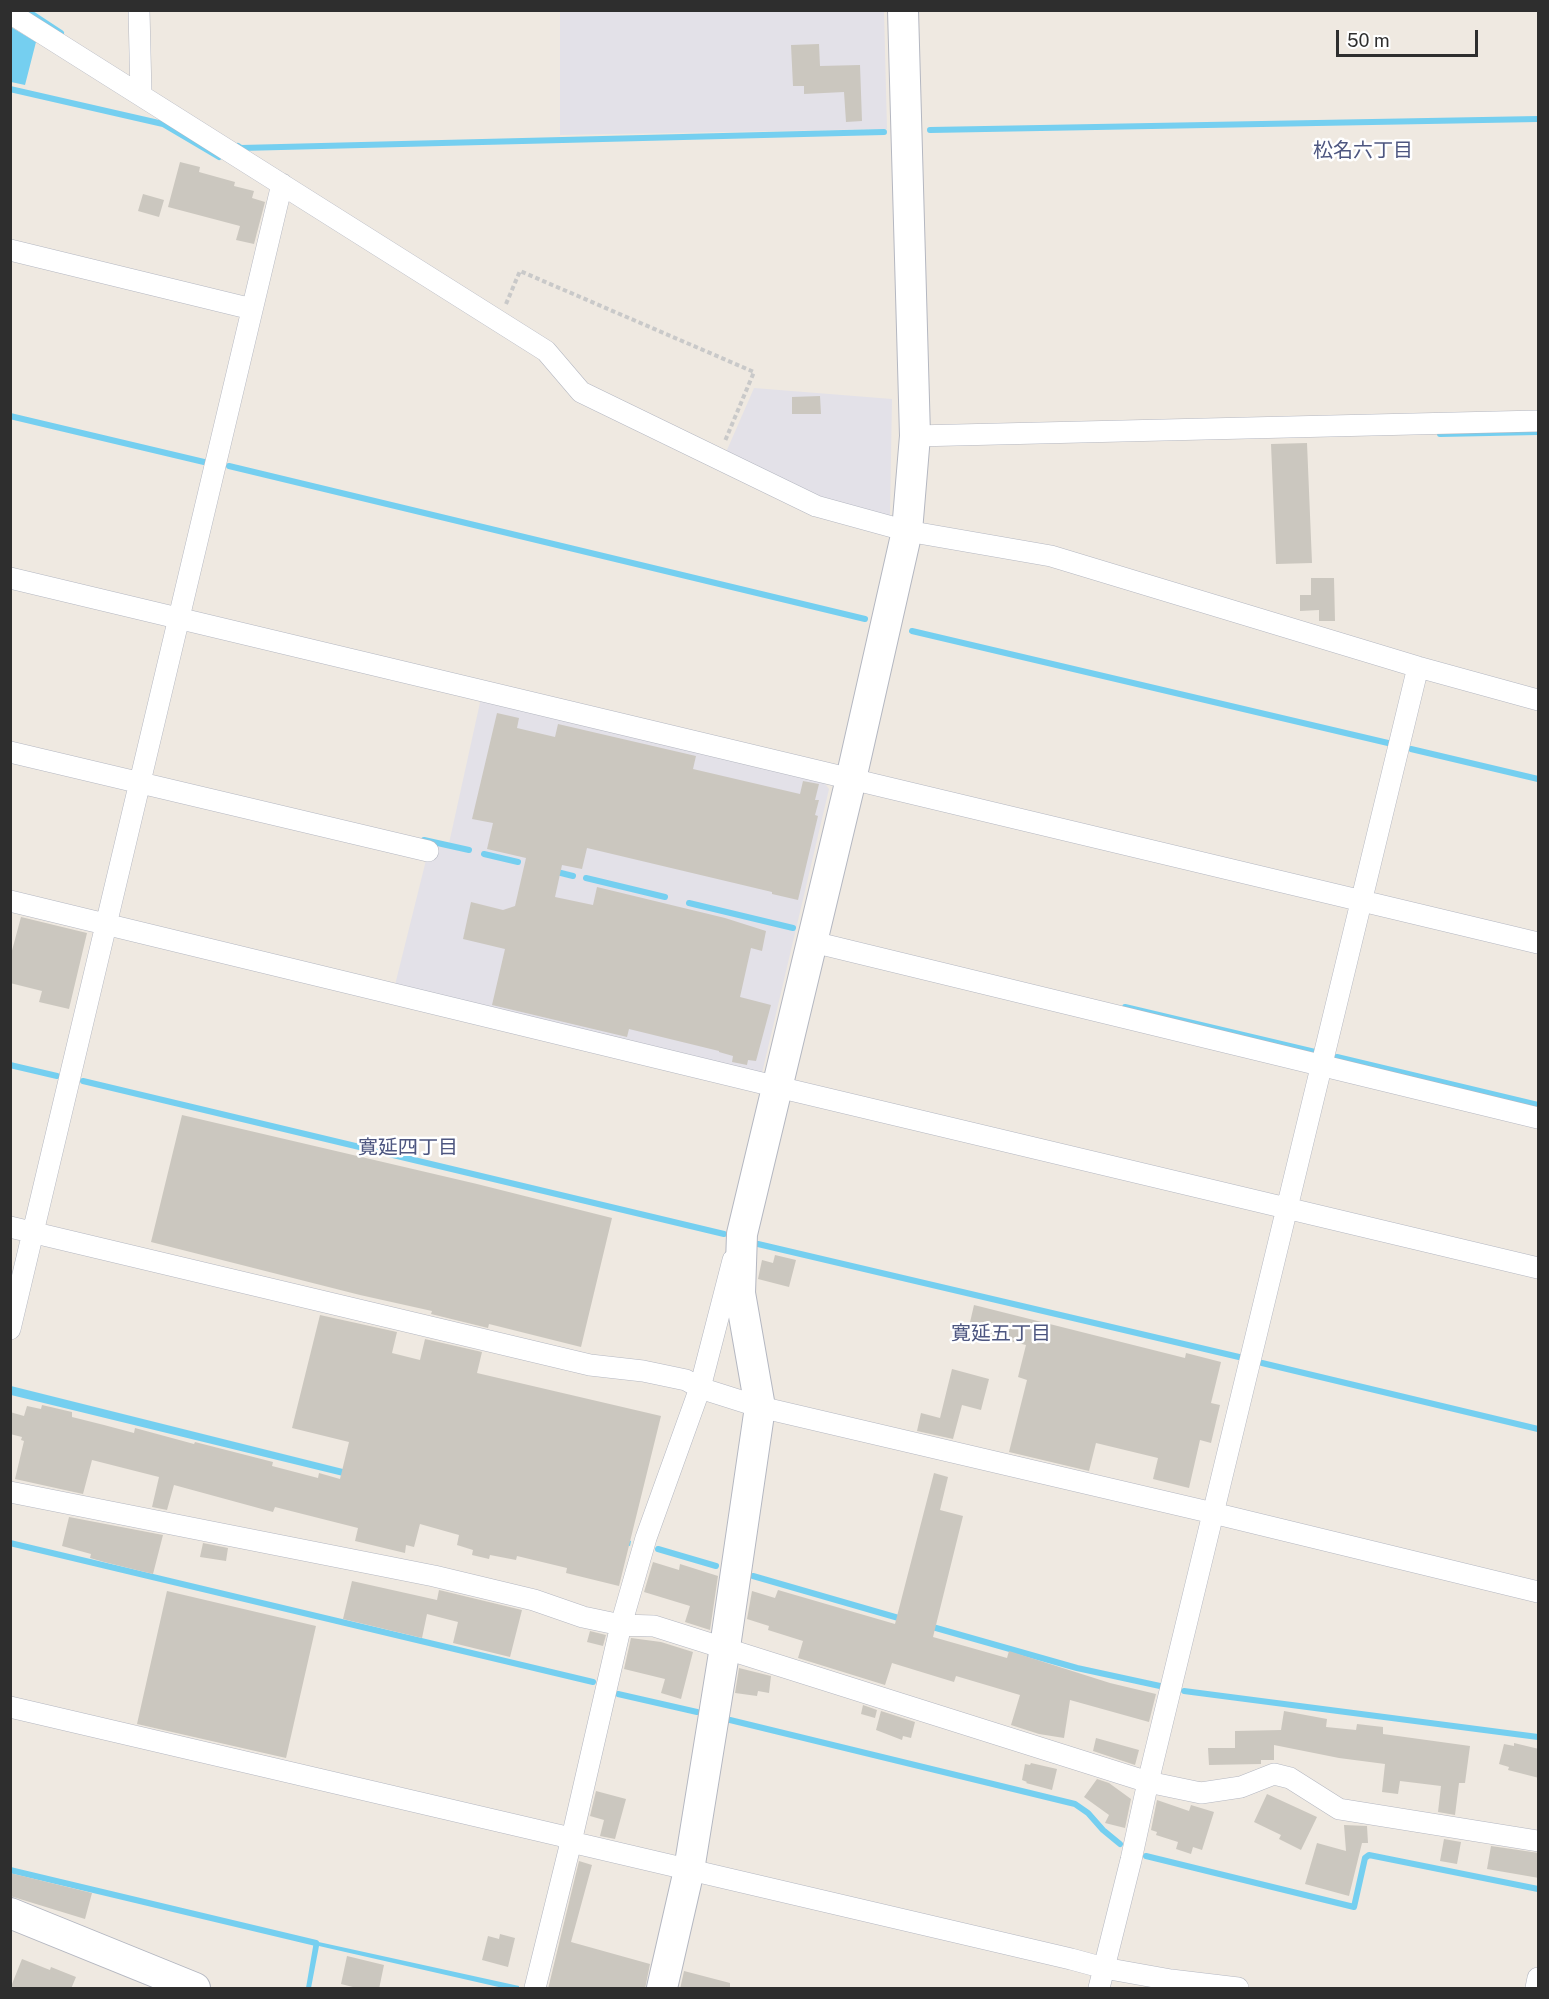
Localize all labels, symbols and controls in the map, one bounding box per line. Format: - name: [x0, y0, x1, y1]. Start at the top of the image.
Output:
- scale bar: [1339, 18, 1482, 56]
- text: 50 m: [1347, 30, 1390, 51]
- district label: 松名六丁目: [1313, 139, 1413, 163]
- district label: 寛延四丁目: [358, 1136, 458, 1160]
- district label: 寛延五丁目: [951, 1322, 1051, 1346]

